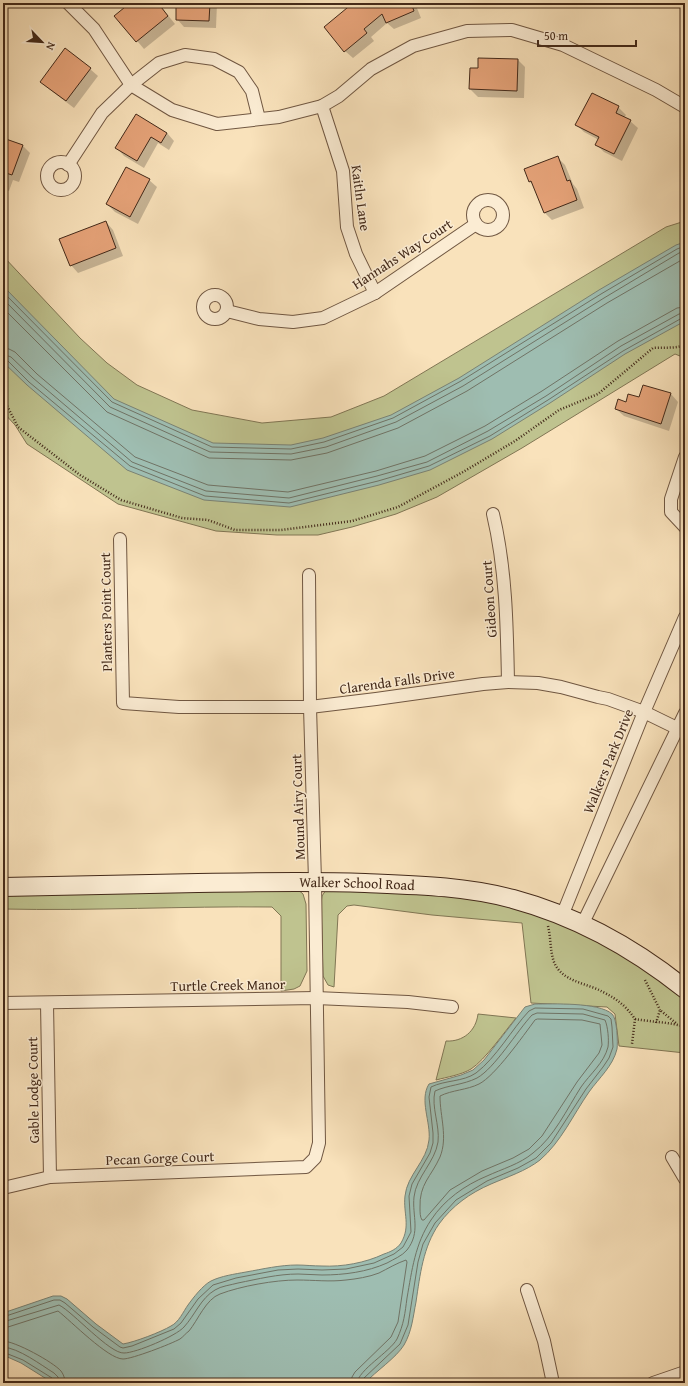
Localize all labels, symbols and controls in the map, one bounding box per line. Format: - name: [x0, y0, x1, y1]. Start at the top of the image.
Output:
- north arrow: [22, 22, 62, 62]
- scale bar: [538, 22, 636, 48]
- text: 50 m: [544, 27, 568, 44]
- text: N: [42, 40, 60, 54]
- street label: Kaitln Lane: [346, 164, 376, 233]
- street label: Hannahs Way Court: [348, 214, 456, 294]
- street label: Planters Point Court: [95, 552, 117, 672]
- street label: Gideon Court: [476, 560, 502, 638]
- street label: Clarenda Falls Drive: [338, 663, 456, 699]
- street label: Walkers Park Drive: [578, 705, 638, 816]
- street label: Mound Airy Court: [286, 754, 310, 860]
- street label: Walker School Road: [299, 872, 416, 895]
- street label: Turtle Creek Manor: [170, 974, 286, 996]
- street label: Gable Lodge Court: [22, 1036, 44, 1144]
- street label: Pecan Gorge Court: [105, 1146, 215, 1170]

